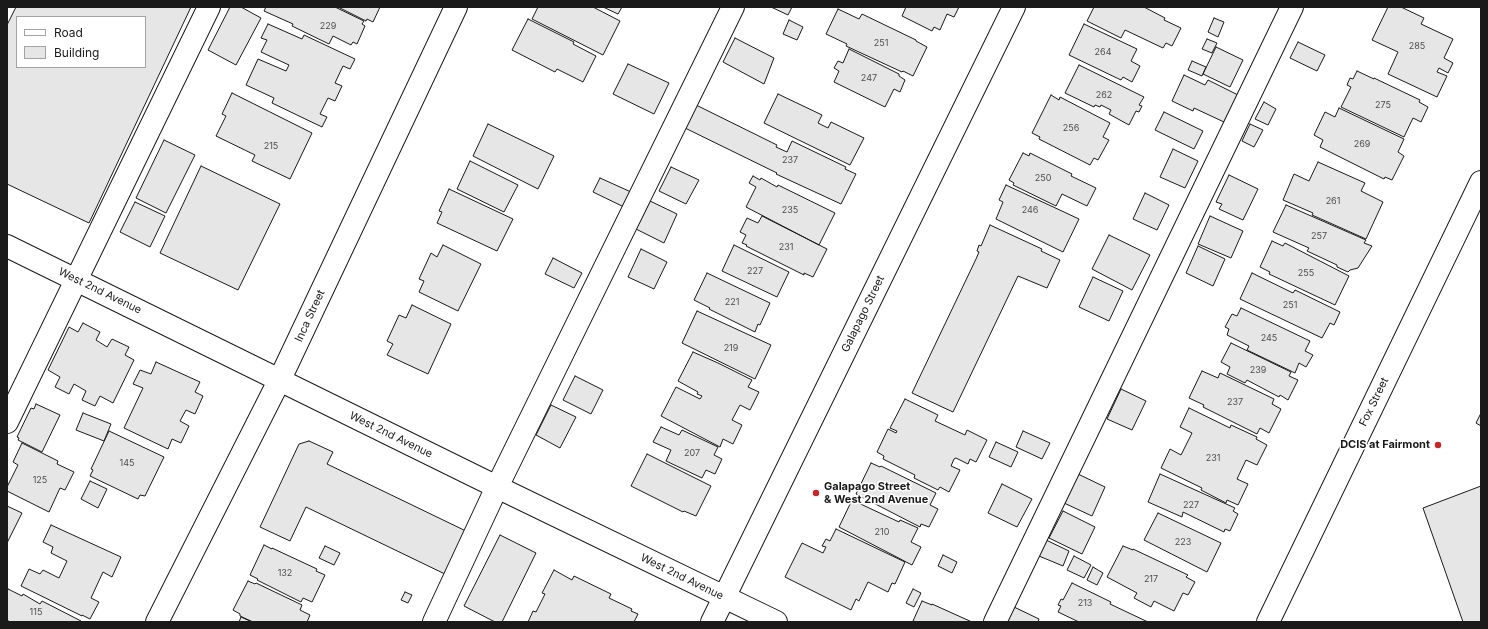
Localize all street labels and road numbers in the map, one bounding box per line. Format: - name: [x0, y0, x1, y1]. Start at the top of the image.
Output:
- street label: West 2nd Avenue: [56, 265, 144, 317]
- street label: Galapago Street: [839, 273, 887, 355]
- street label: Inca Street: [292, 288, 328, 344]
- street label: Fox Street: [1357, 375, 1391, 429]
- street label: West 2nd Avenue: [347, 409, 435, 461]
- street label: West 2nd Avenue: [638, 551, 726, 603]

